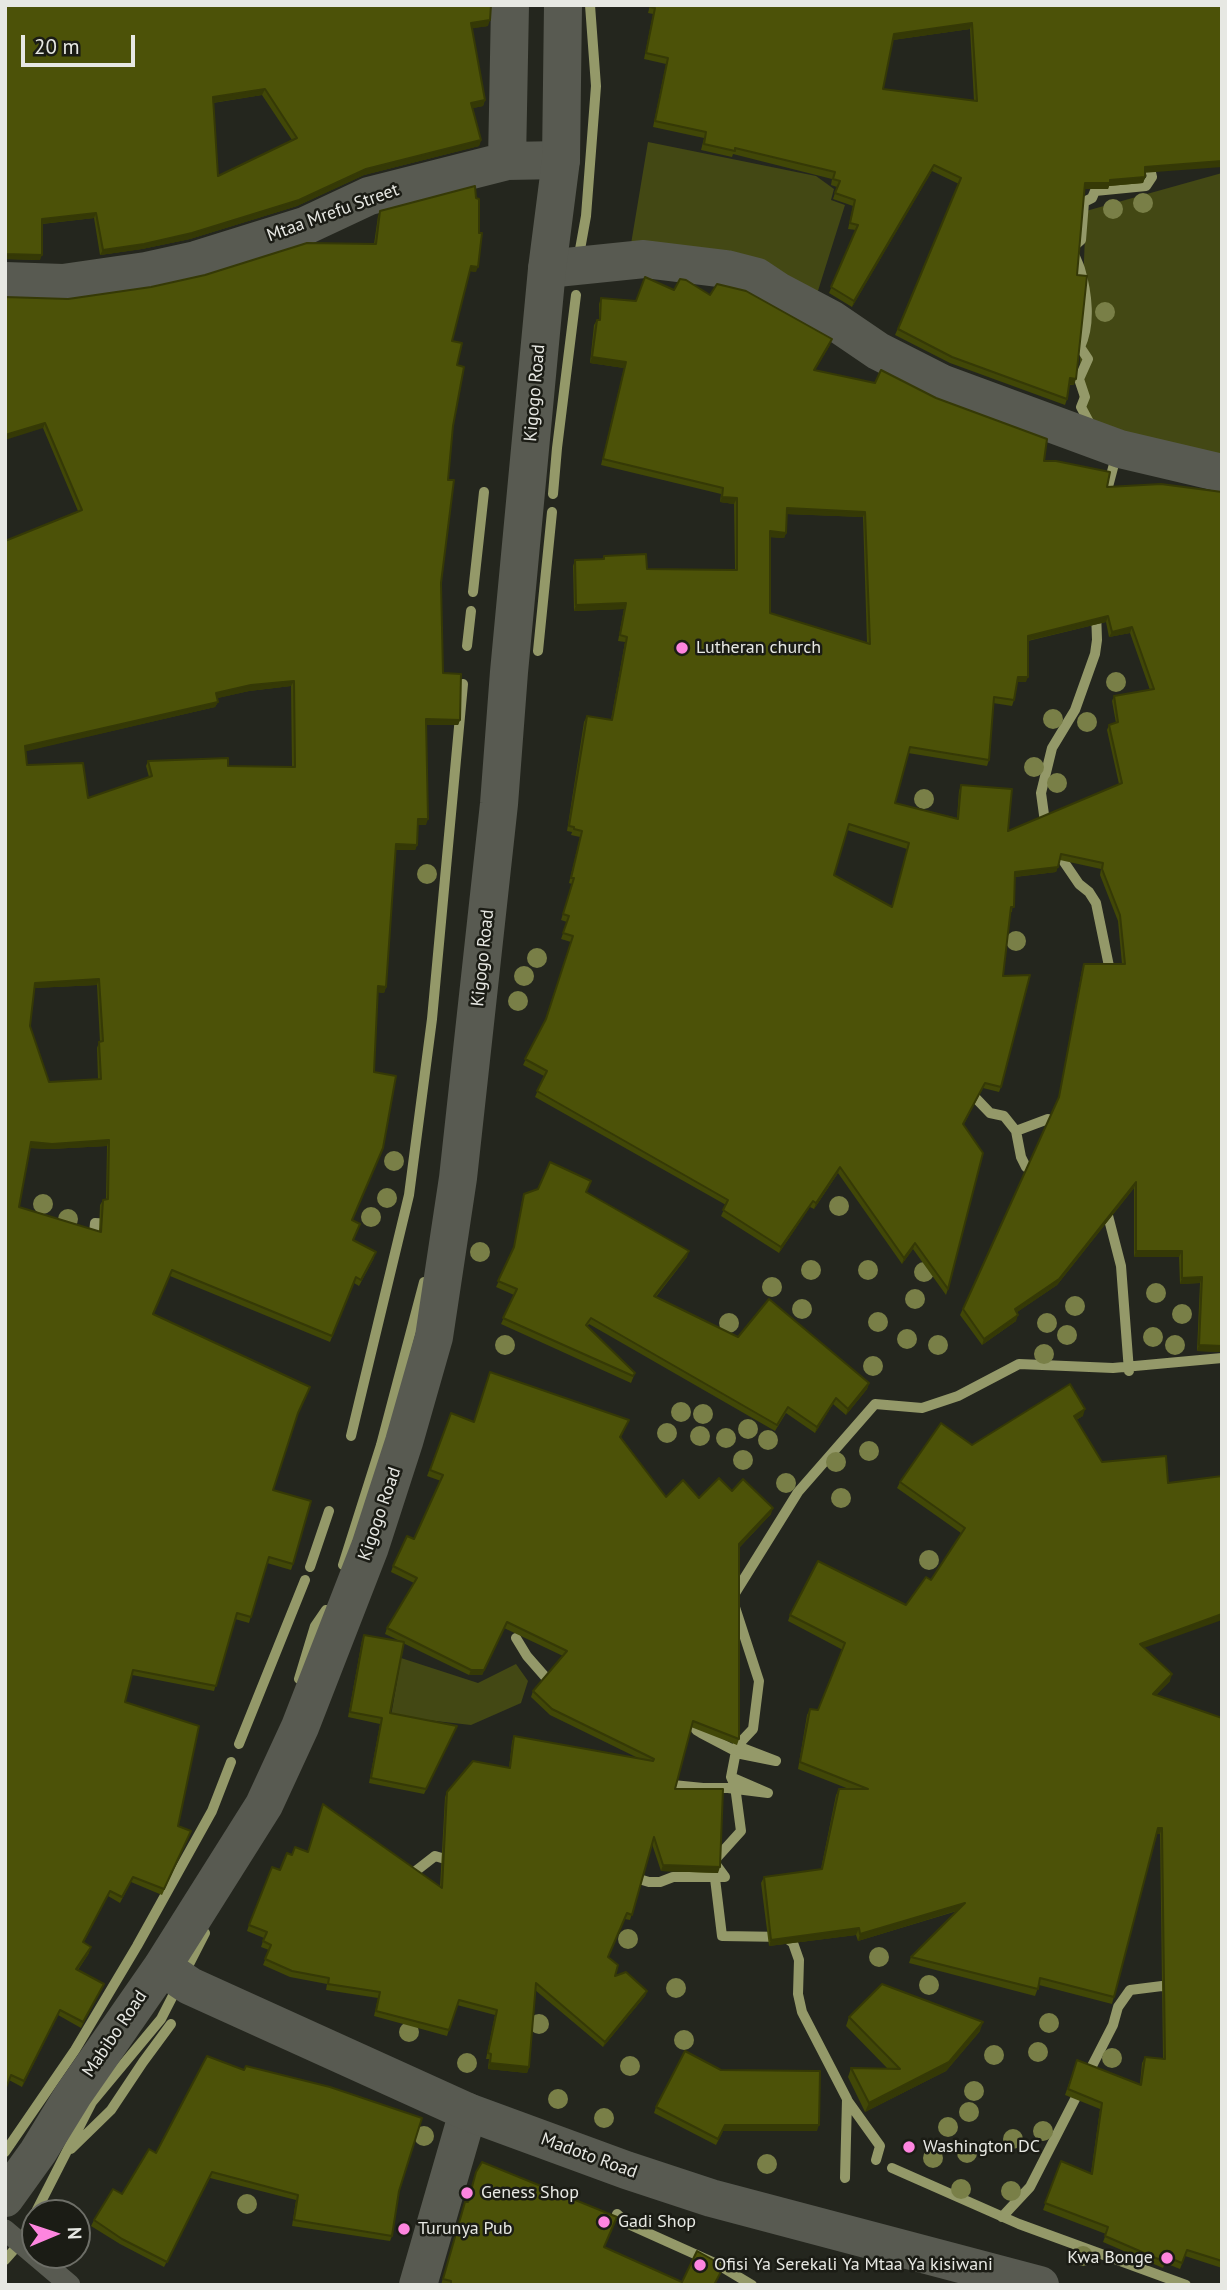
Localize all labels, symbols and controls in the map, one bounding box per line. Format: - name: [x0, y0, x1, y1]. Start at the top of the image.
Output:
- scale bar: [24, 21, 138, 65]
- text: 20 m: [34, 33, 80, 60]
- street label: Mtaa Mrefu Street: [264, 179, 402, 247]
- street label: Kigogo Road: [520, 344, 550, 442]
- place label: Lutheran church: [696, 637, 821, 659]
- marker: Lutheran church: [674, 640, 690, 656]
- street label: Kigogo Road: [467, 908, 499, 1008]
- street label: Kigogo Road: [354, 1464, 406, 1564]
- street label: Mabibo Road: [78, 1987, 152, 2081]
- street label: Madoto Road: [538, 2129, 640, 2183]
- place label: Washington DC: [923, 2136, 1040, 2158]
- marker: Washington DC: [901, 2139, 917, 2155]
- place label: Geness Shop: [481, 2182, 579, 2204]
- marker: Geness Shop: [459, 2185, 475, 2201]
- north arrow: [21, 2199, 91, 2269]
- place label: Gadi Shop: [618, 2211, 696, 2233]
- marker: Gadi Shop: [596, 2214, 612, 2230]
- place label: Turunya Pub: [418, 2218, 512, 2240]
- marker: Turunya Pub: [396, 2221, 412, 2237]
- text: N: [63, 2227, 87, 2240]
- place label: Kwa Bonge: [1067, 2247, 1153, 2269]
- marker: Kwa Bonge: [1159, 2250, 1175, 2266]
- place label: Ofisi Ya Serekali Ya Mtaa Ya kisiwani: [714, 2254, 993, 2276]
- marker: Ofisi Ya Serekali Ya Mtaa Ya kisiwani: [692, 2257, 708, 2273]

